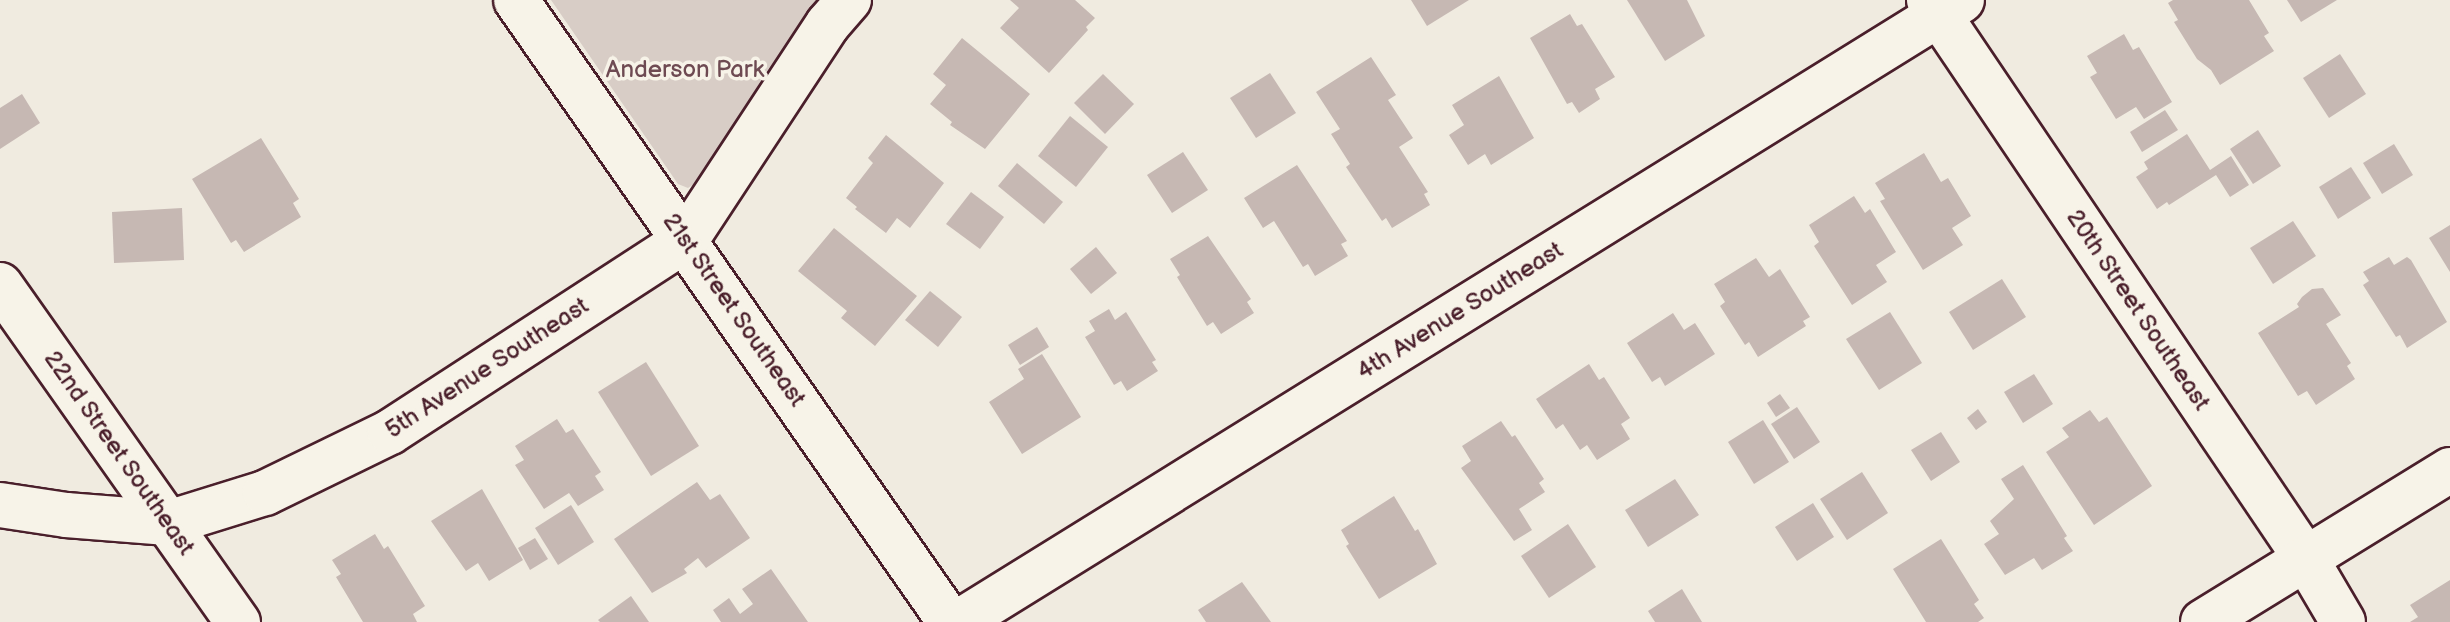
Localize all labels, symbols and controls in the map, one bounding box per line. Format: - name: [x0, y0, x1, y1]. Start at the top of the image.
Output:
- park label: Anderson Park: [606, 56, 764, 84]
- street label: 20th Street Southeast: [2060, 204, 2216, 416]
- street label: 21st Street Southeast: [656, 207, 812, 413]
- street label: 4th Avenue Southeast: [1352, 236, 1568, 386]
- street label: 5th Avenue Southeast: [380, 291, 594, 445]
- street label: 22nd Street Southeast: [37, 345, 201, 561]

